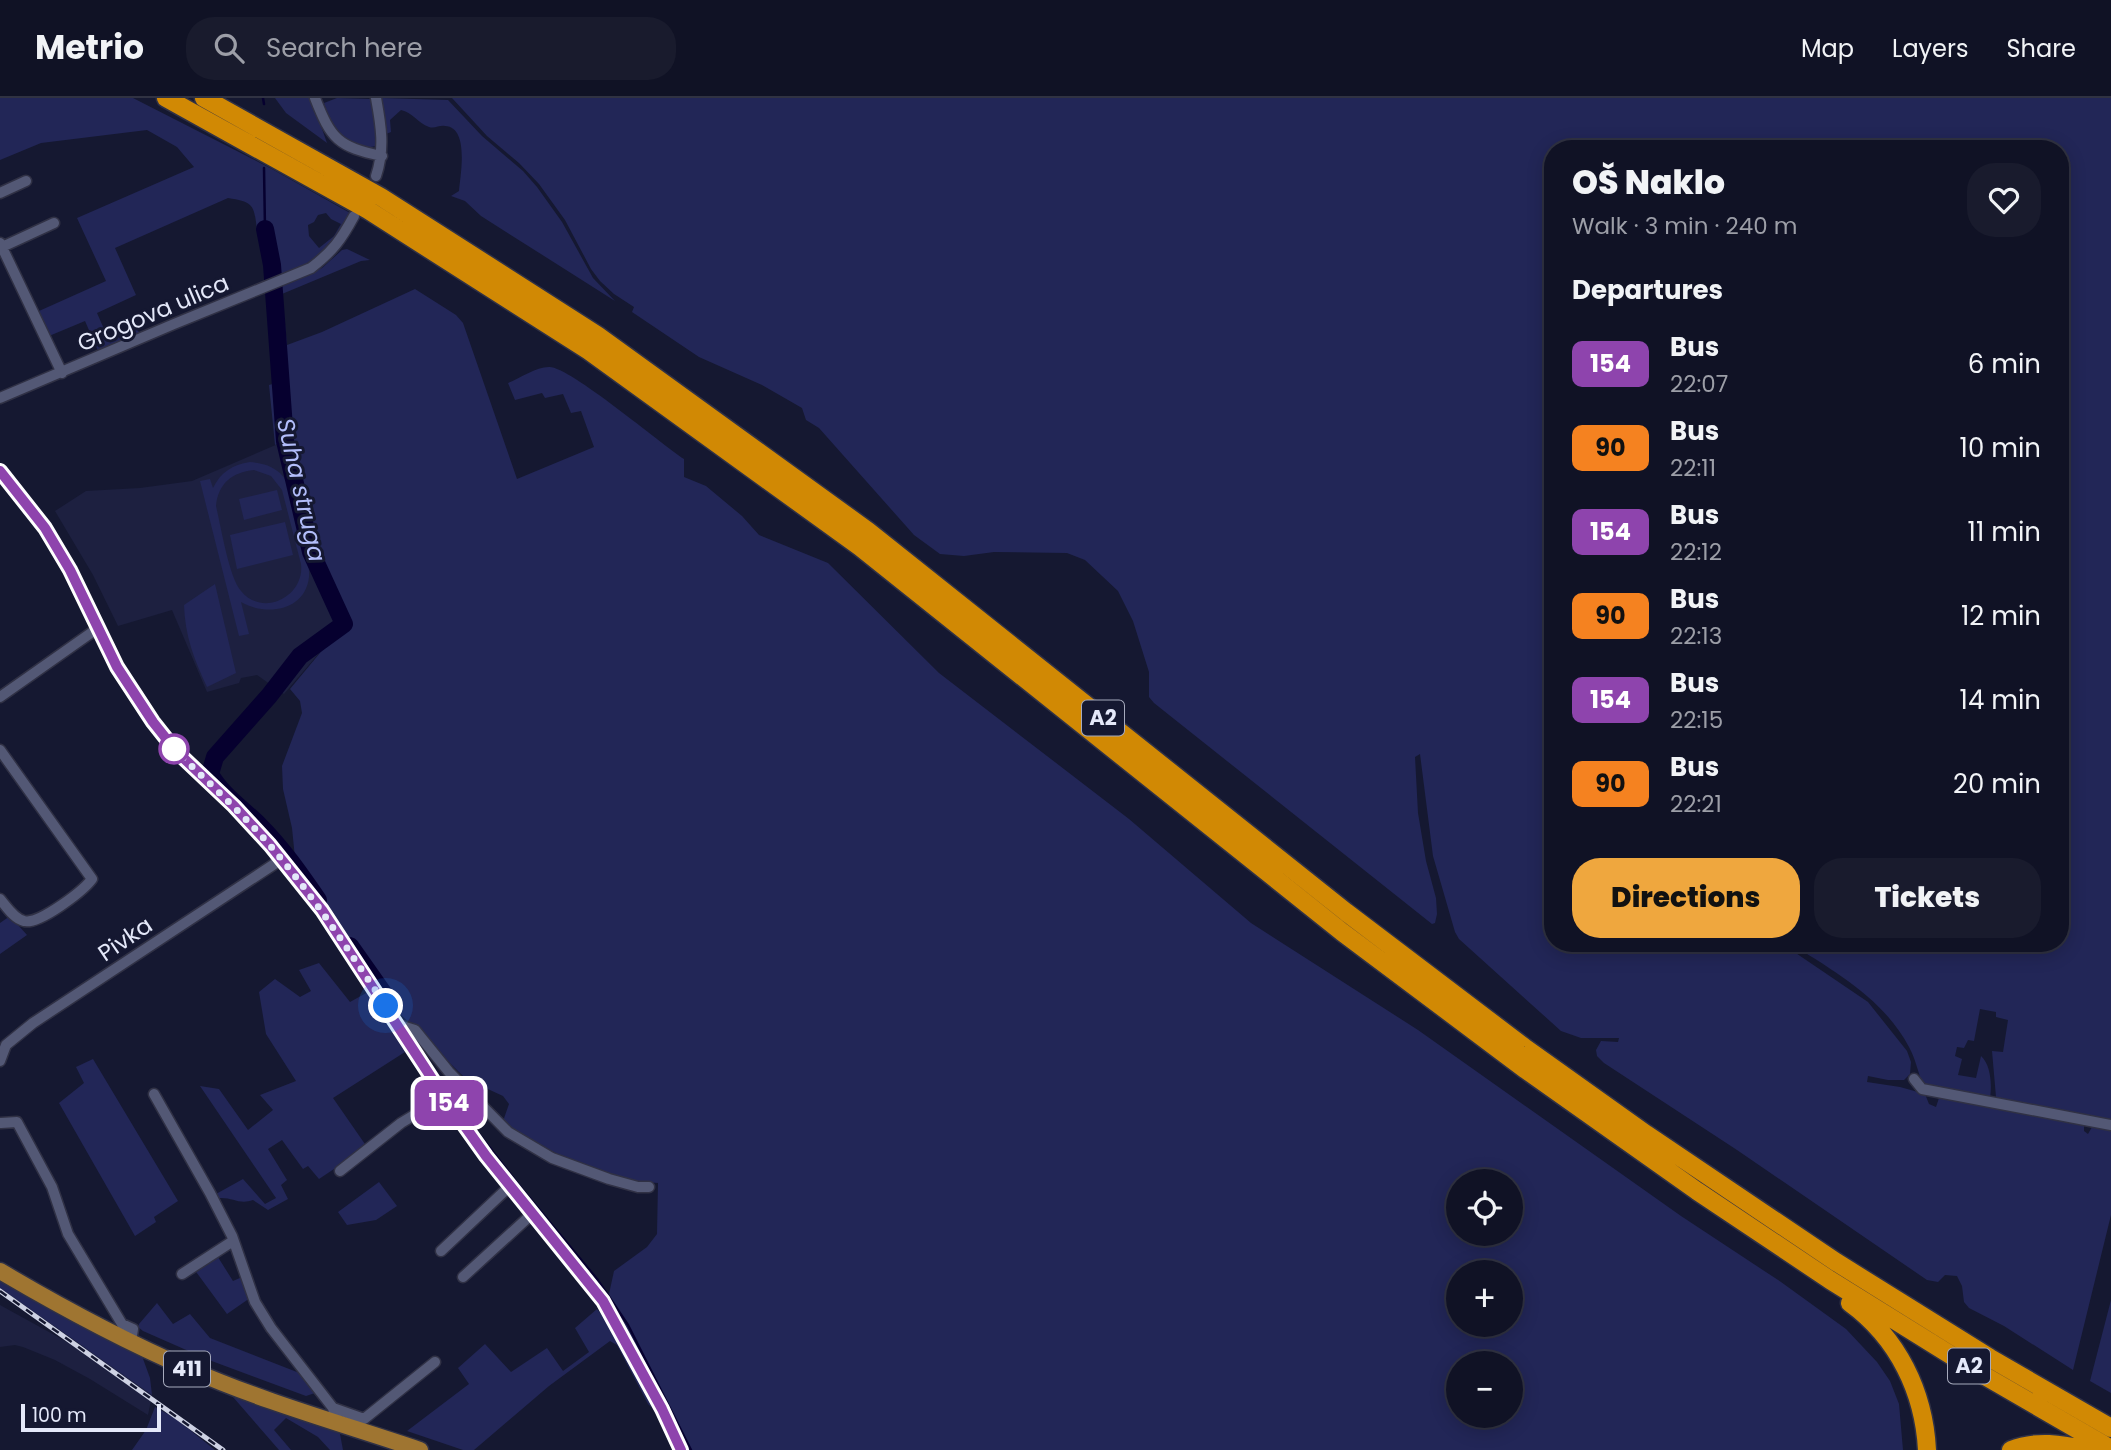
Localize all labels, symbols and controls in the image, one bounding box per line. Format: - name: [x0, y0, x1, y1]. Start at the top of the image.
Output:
- search box: [186, 17, 676, 80]
- text: Metrio: [35, 24, 144, 71]
- icon: search: [210, 29, 248, 67]
- text: Search here: [266, 30, 423, 66]
- text: Map: [1801, 32, 1854, 65]
- text: Layers: [1892, 32, 1968, 65]
- text: Share: [2006, 32, 2076, 65]
- text: OŠ Naklo: [1572, 159, 1725, 206]
- button: heart: [1967, 163, 2041, 237]
- text: Walk · 3 min · 240 m: [1572, 210, 1798, 242]
- street label: Grogova ulica: [72, 267, 234, 359]
- text: Departures: [1572, 272, 1723, 308]
- text: Bus: [1670, 329, 1719, 365]
- text: 6 min: [1968, 346, 2041, 382]
- text: 154: [1590, 347, 1631, 380]
- text: 22:07: [1670, 368, 1728, 400]
- text: Bus: [1670, 413, 1719, 449]
- water label: Suha struga: [269, 415, 334, 565]
- text: 10 min: [1960, 430, 2041, 466]
- text: 90: [1595, 431, 1626, 464]
- text: 22:11: [1670, 452, 1716, 484]
- text: Bus: [1670, 497, 1719, 533]
- text: 11 min: [1968, 514, 2041, 550]
- text: 154: [1590, 515, 1631, 548]
- text: 22:12: [1670, 536, 1722, 568]
- text: Bus: [1670, 581, 1719, 617]
- text: 12 min: [1961, 598, 2041, 634]
- text: 90: [1595, 599, 1626, 632]
- text: 22:13: [1670, 620, 1722, 652]
- text: Bus: [1670, 665, 1719, 701]
- text: 14 min: [1960, 682, 2041, 718]
- text: 154: [1590, 683, 1631, 716]
- road number: A2: [1082, 700, 1124, 736]
- text: 22:15: [1670, 704, 1723, 736]
- unlabelled marker: [159, 734, 189, 764]
- text: Bus: [1670, 749, 1719, 785]
- text: 20 min: [1953, 766, 2041, 802]
- text: 90: [1595, 767, 1626, 800]
- text: 22:21: [1670, 788, 1722, 820]
- button: Directions: [1572, 858, 1800, 938]
- button: Tickets: [1814, 858, 2041, 938]
- street label: Pivka: [91, 909, 159, 969]
- your location: [368, 988, 403, 1023]
- line badge: 154: [409, 1080, 489, 1126]
- text: 154: [429, 1086, 469, 1119]
- map controls: [1446, 1169, 1523, 1428]
- button: locate: [1446, 1169, 1523, 1246]
- button: +: [1446, 1260, 1523, 1337]
- road number: A2: [1948, 1348, 1990, 1384]
- button: −: [1446, 1351, 1523, 1428]
- road number: 411: [164, 1352, 210, 1386]
- scale bar: [21, 1401, 161, 1433]
- text: 100 m: [32, 1402, 87, 1429]

